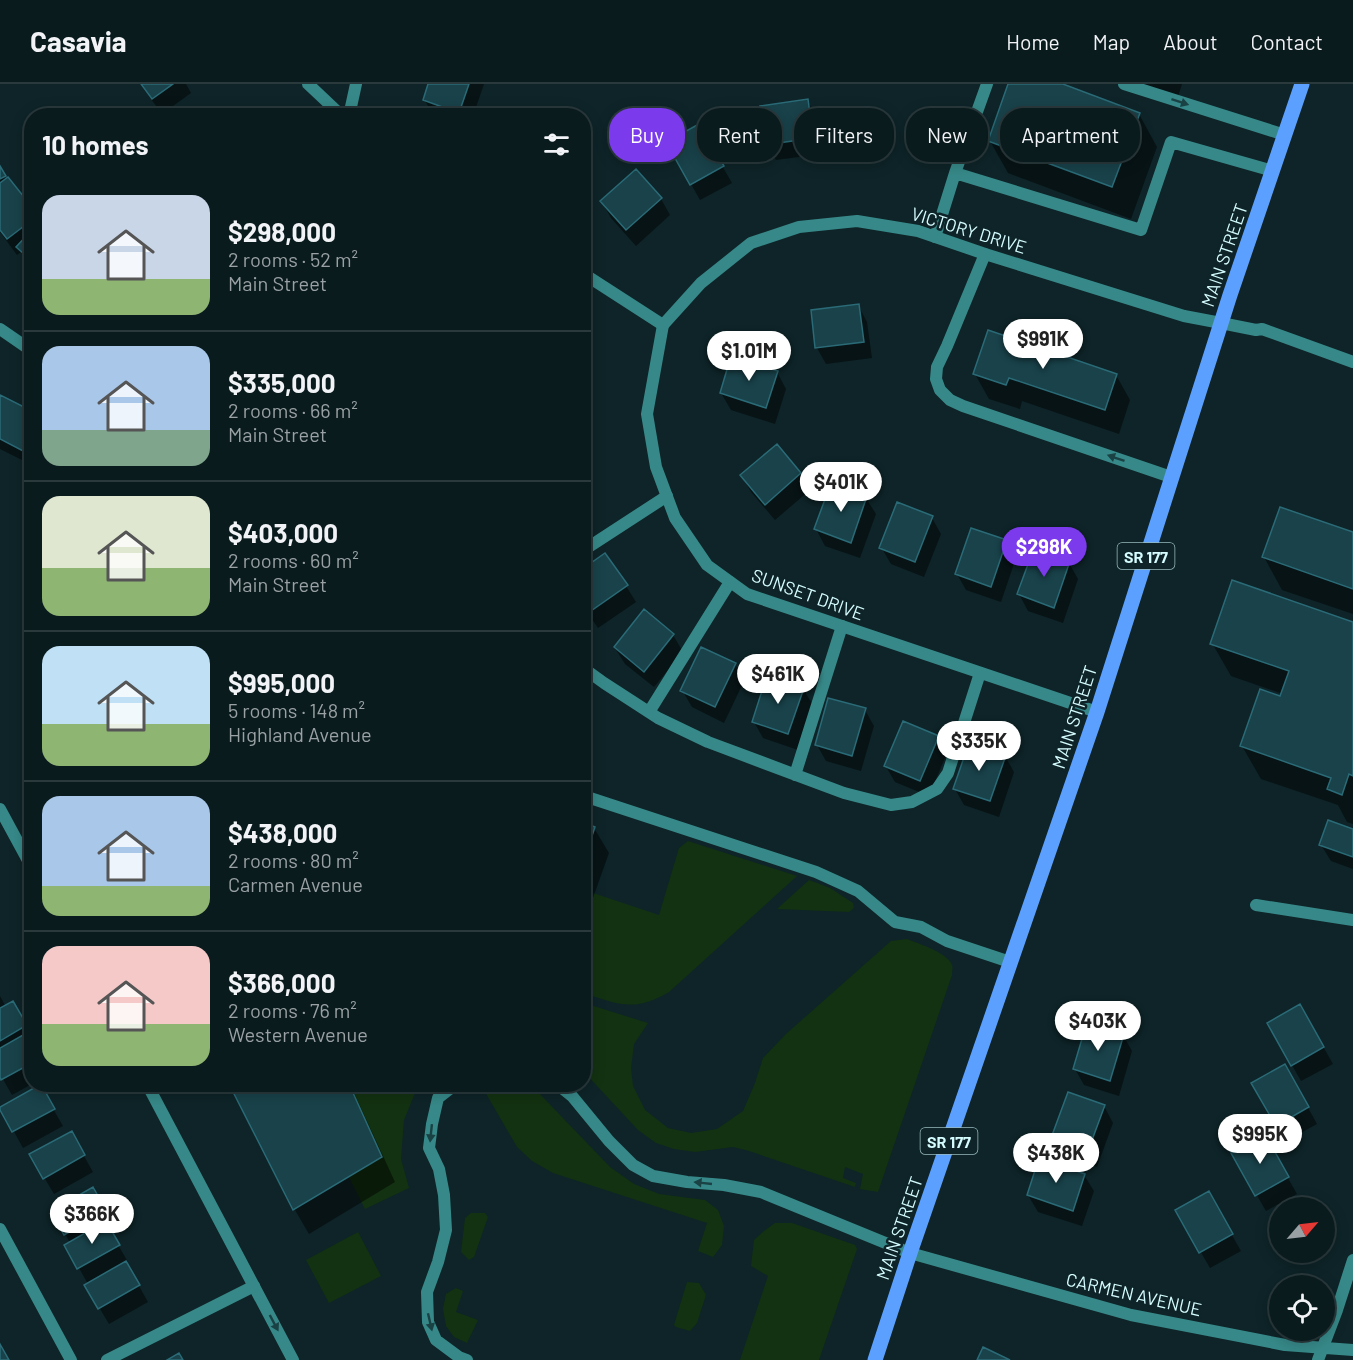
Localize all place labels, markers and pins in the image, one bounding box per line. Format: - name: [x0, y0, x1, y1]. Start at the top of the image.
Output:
- pin: $991K: [1001, 319, 1085, 370]
- pin: $1.01M: [700, 331, 798, 382]
- pin: $401K: [799, 462, 883, 513]
- pin: $298K: [1002, 527, 1086, 578]
- pin: $461K: [736, 654, 820, 705]
- pin: $335K: [937, 721, 1021, 772]
- pin: $403K: [1056, 1001, 1140, 1052]
- pin: $995K: [1218, 1114, 1302, 1165]
- pin: $438K: [1014, 1133, 1098, 1184]
- pin: $366K: [50, 1194, 134, 1245]

